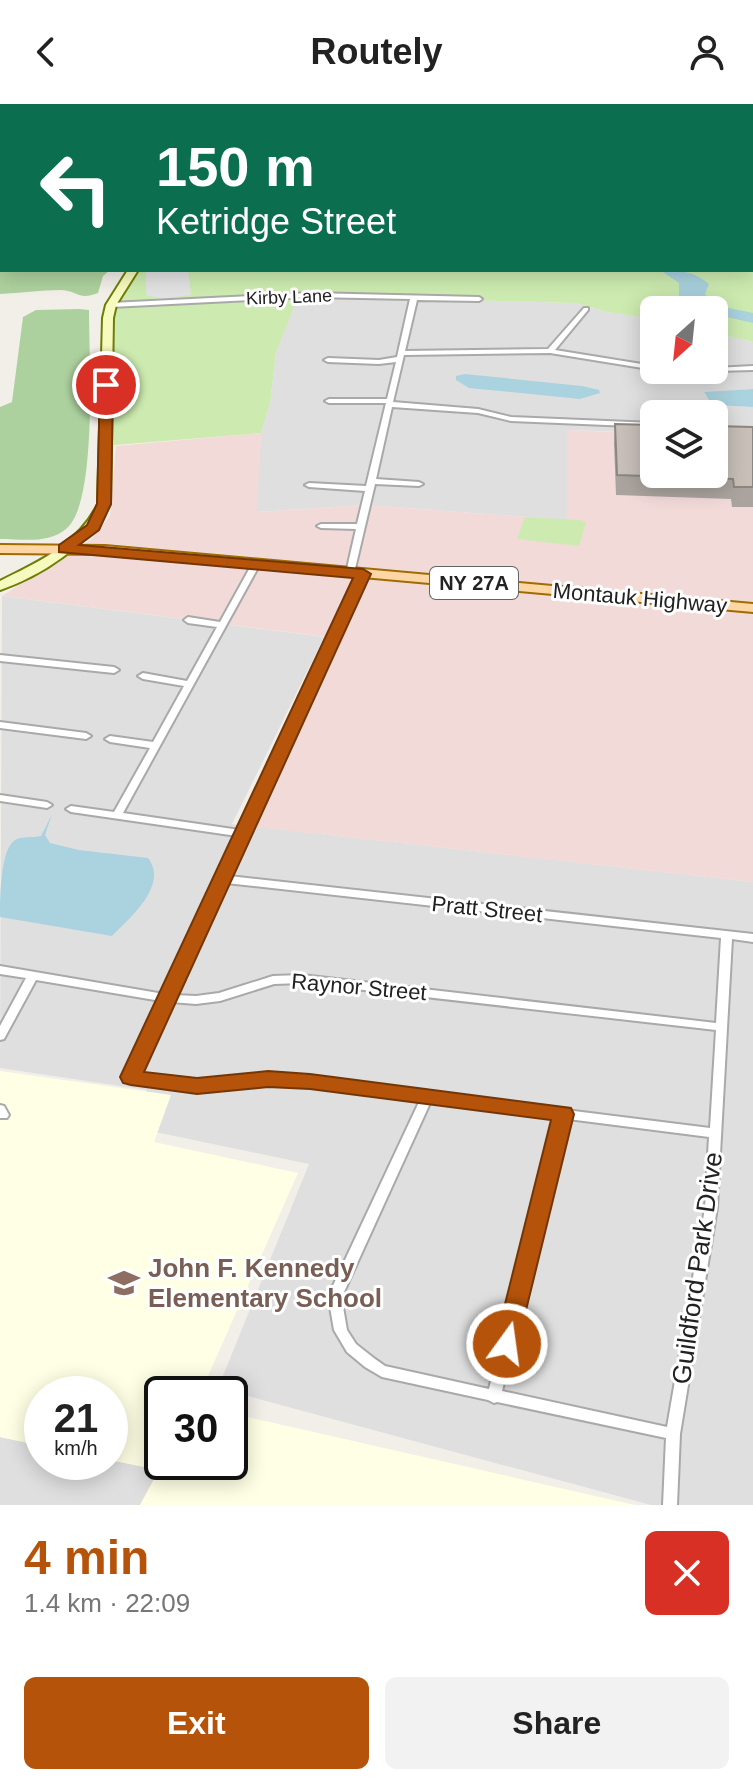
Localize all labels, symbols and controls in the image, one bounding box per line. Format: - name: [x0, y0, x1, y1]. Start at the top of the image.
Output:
- icon: back: [24, 30, 68, 74]
- icon: person: [685, 30, 729, 74]
- text: Routely: [310, 31, 443, 72]
- text: 150 m: [156, 135, 315, 198]
- icon: left: [24, 136, 128, 240]
- text: Ketridge Street: [156, 201, 396, 242]
- street label: Kirby Lane: [246, 286, 332, 308]
- north arrow: [640, 296, 728, 384]
- map controls: [640, 296, 728, 488]
- pin: [72, 351, 140, 419]
- icon: arrive: [84, 363, 128, 407]
- button: layers: [640, 400, 728, 488]
- road number: NY 27A: [430, 567, 518, 599]
- street label: Montauk Highway: [552, 578, 728, 618]
- street label: Pratt Street: [430, 891, 544, 927]
- street label: Raynor Street: [290, 969, 428, 1005]
- street label: Guildford Park Drive: [666, 1150, 728, 1386]
- place label: John F. Kennedy Elementary School: [148, 1253, 382, 1313]
- school or university icon: John F. Kennedy Elementary School: [107, 1266, 141, 1300]
- position arrow: [465, 1302, 549, 1386]
- speed limit sign: 30: [144, 1376, 248, 1480]
- text: 21: [54, 1396, 98, 1440]
- text: km/h: [54, 1437, 98, 1459]
- text: 4 min: [24, 1531, 149, 1584]
- button: close: [645, 1531, 729, 1615]
- text: 1.4 km · 22:09: [24, 1588, 190, 1618]
- button: Exit: [24, 1677, 369, 1769]
- button: Share: [385, 1677, 729, 1769]

